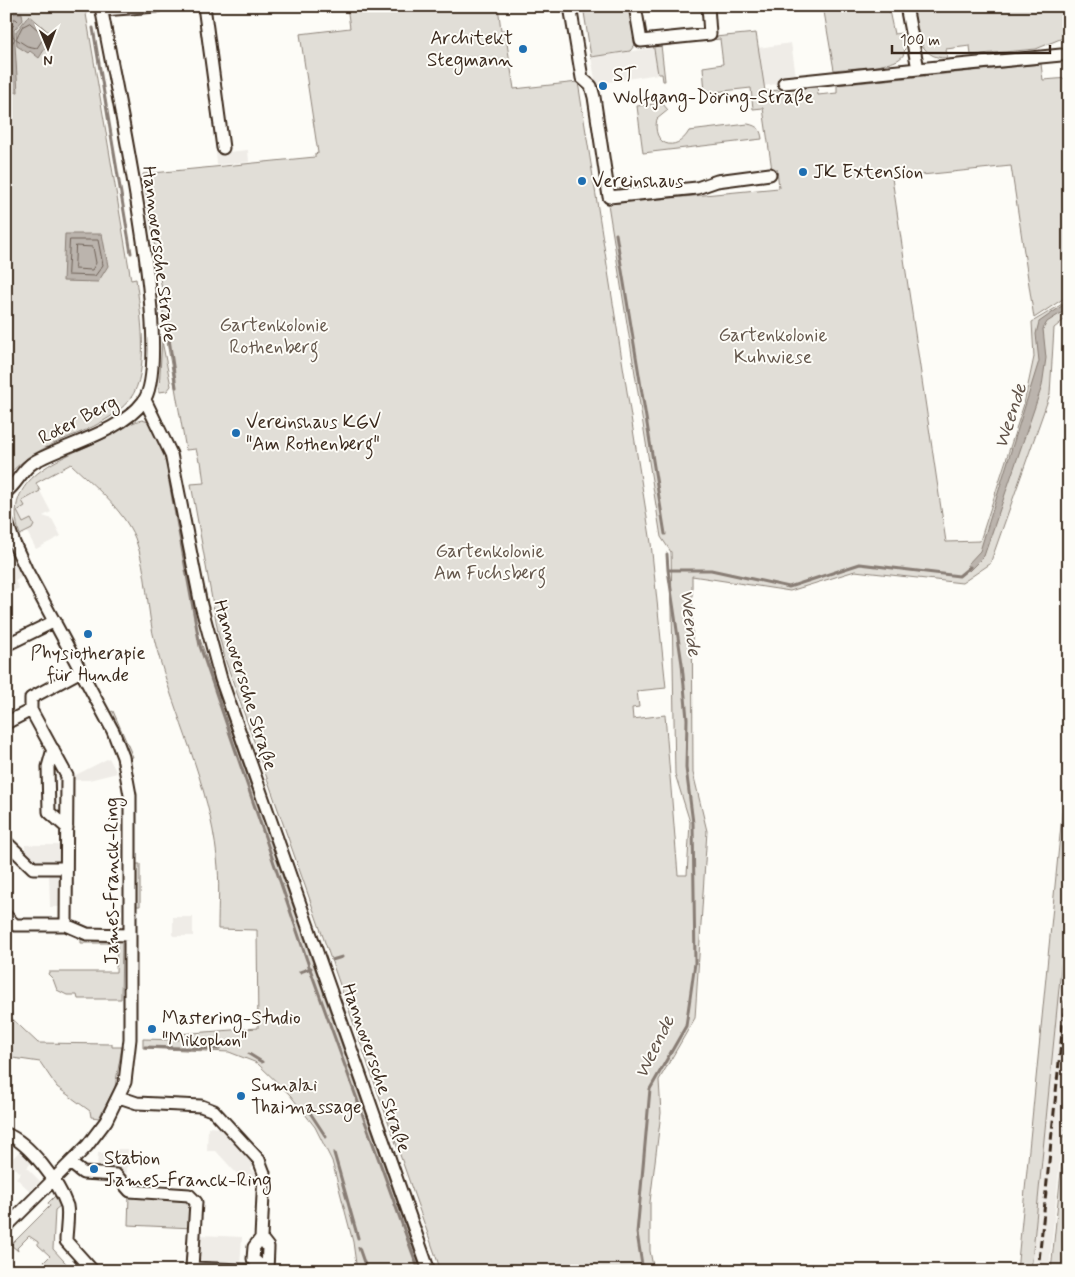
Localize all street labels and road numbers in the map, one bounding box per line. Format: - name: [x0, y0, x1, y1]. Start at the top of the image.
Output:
- street label: Hannoversche Straße: [136, 165, 182, 343]
- street label: Roter Berg: [34, 389, 123, 452]
- street label: Hannoversche Straße: [207, 597, 283, 773]
- street label: James-Franck-Ring: [100, 797, 127, 965]
- street label: Hannoversche Straße: [335, 980, 417, 1156]

